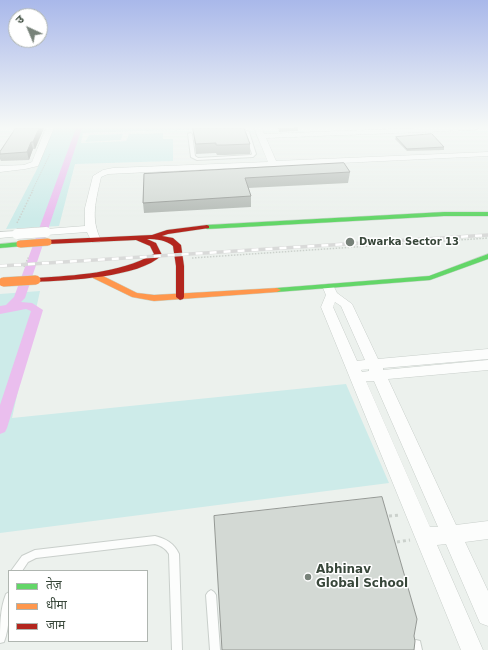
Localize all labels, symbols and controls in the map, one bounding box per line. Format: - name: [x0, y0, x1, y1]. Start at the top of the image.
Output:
- north arrow: [8, 8, 48, 48]
- text: उ: [13, 13, 27, 27]
- marker: Dwarka Sector 13: [344, 236, 356, 248]
- place label: Dwarka Sector 13: [359, 236, 459, 248]
- place label: Abhinav Global School: [316, 563, 408, 591]
- legend: [8, 570, 148, 642]
- marker: Abhinav Global School: [303, 572, 313, 582]
- text: तेज़: [46, 578, 62, 592]
- text: धीमा: [46, 598, 67, 612]
- text: जाम: [46, 618, 65, 632]

